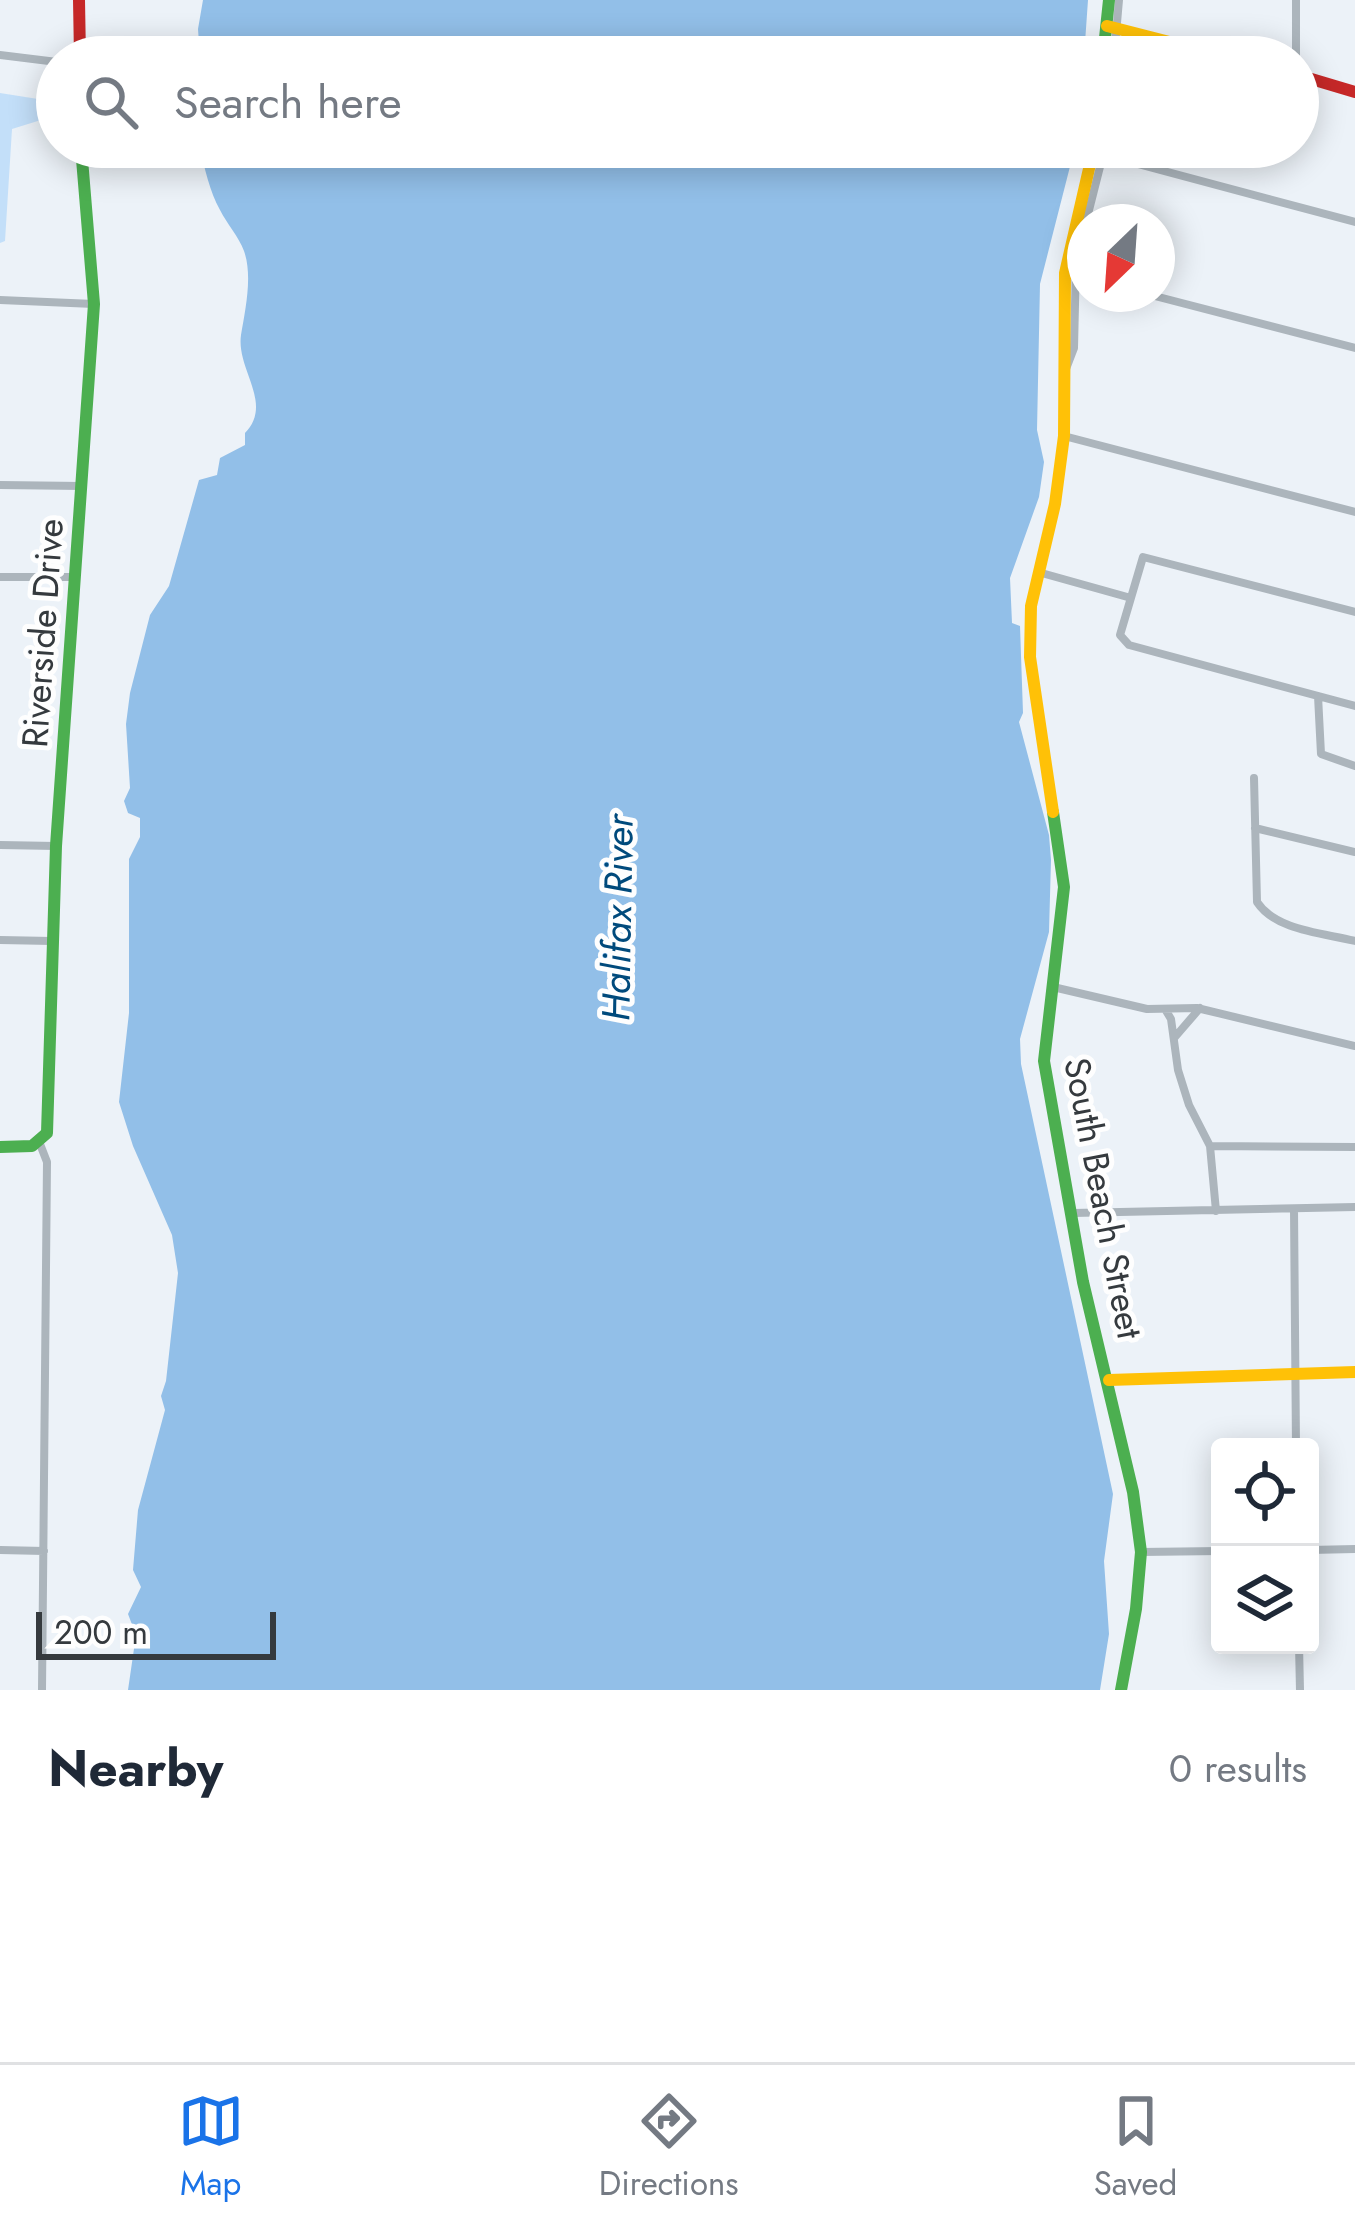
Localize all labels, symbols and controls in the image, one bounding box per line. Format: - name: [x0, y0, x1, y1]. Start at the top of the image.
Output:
- search box: [36, 36, 1319, 168]
- icon: search: [78, 69, 144, 135]
- text: Search here: [174, 70, 402, 135]
- north arrow: [1067, 204, 1175, 312]
- street label: Riverside Drive: [8, 517, 76, 749]
- water label: Halifax River: [587, 812, 648, 1022]
- street label: South Beach Street: [1051, 1053, 1157, 1343]
- map controls: [1211, 1438, 1319, 1654]
- button: locate: [1211, 1438, 1319, 1546]
- button: layers: [1211, 1546, 1319, 1654]
- scale bar: [36, 1606, 276, 1659]
- text: 200 m: [54, 1609, 148, 1656]
- text: Nearby: [48, 1731, 223, 1805]
- text: 0 results: [1169, 1740, 1307, 1797]
- tab: Map: [178, 2088, 244, 2207]
- tab: Directions: [599, 2088, 739, 2207]
- tab: Saved: [1094, 2088, 1177, 2207]

